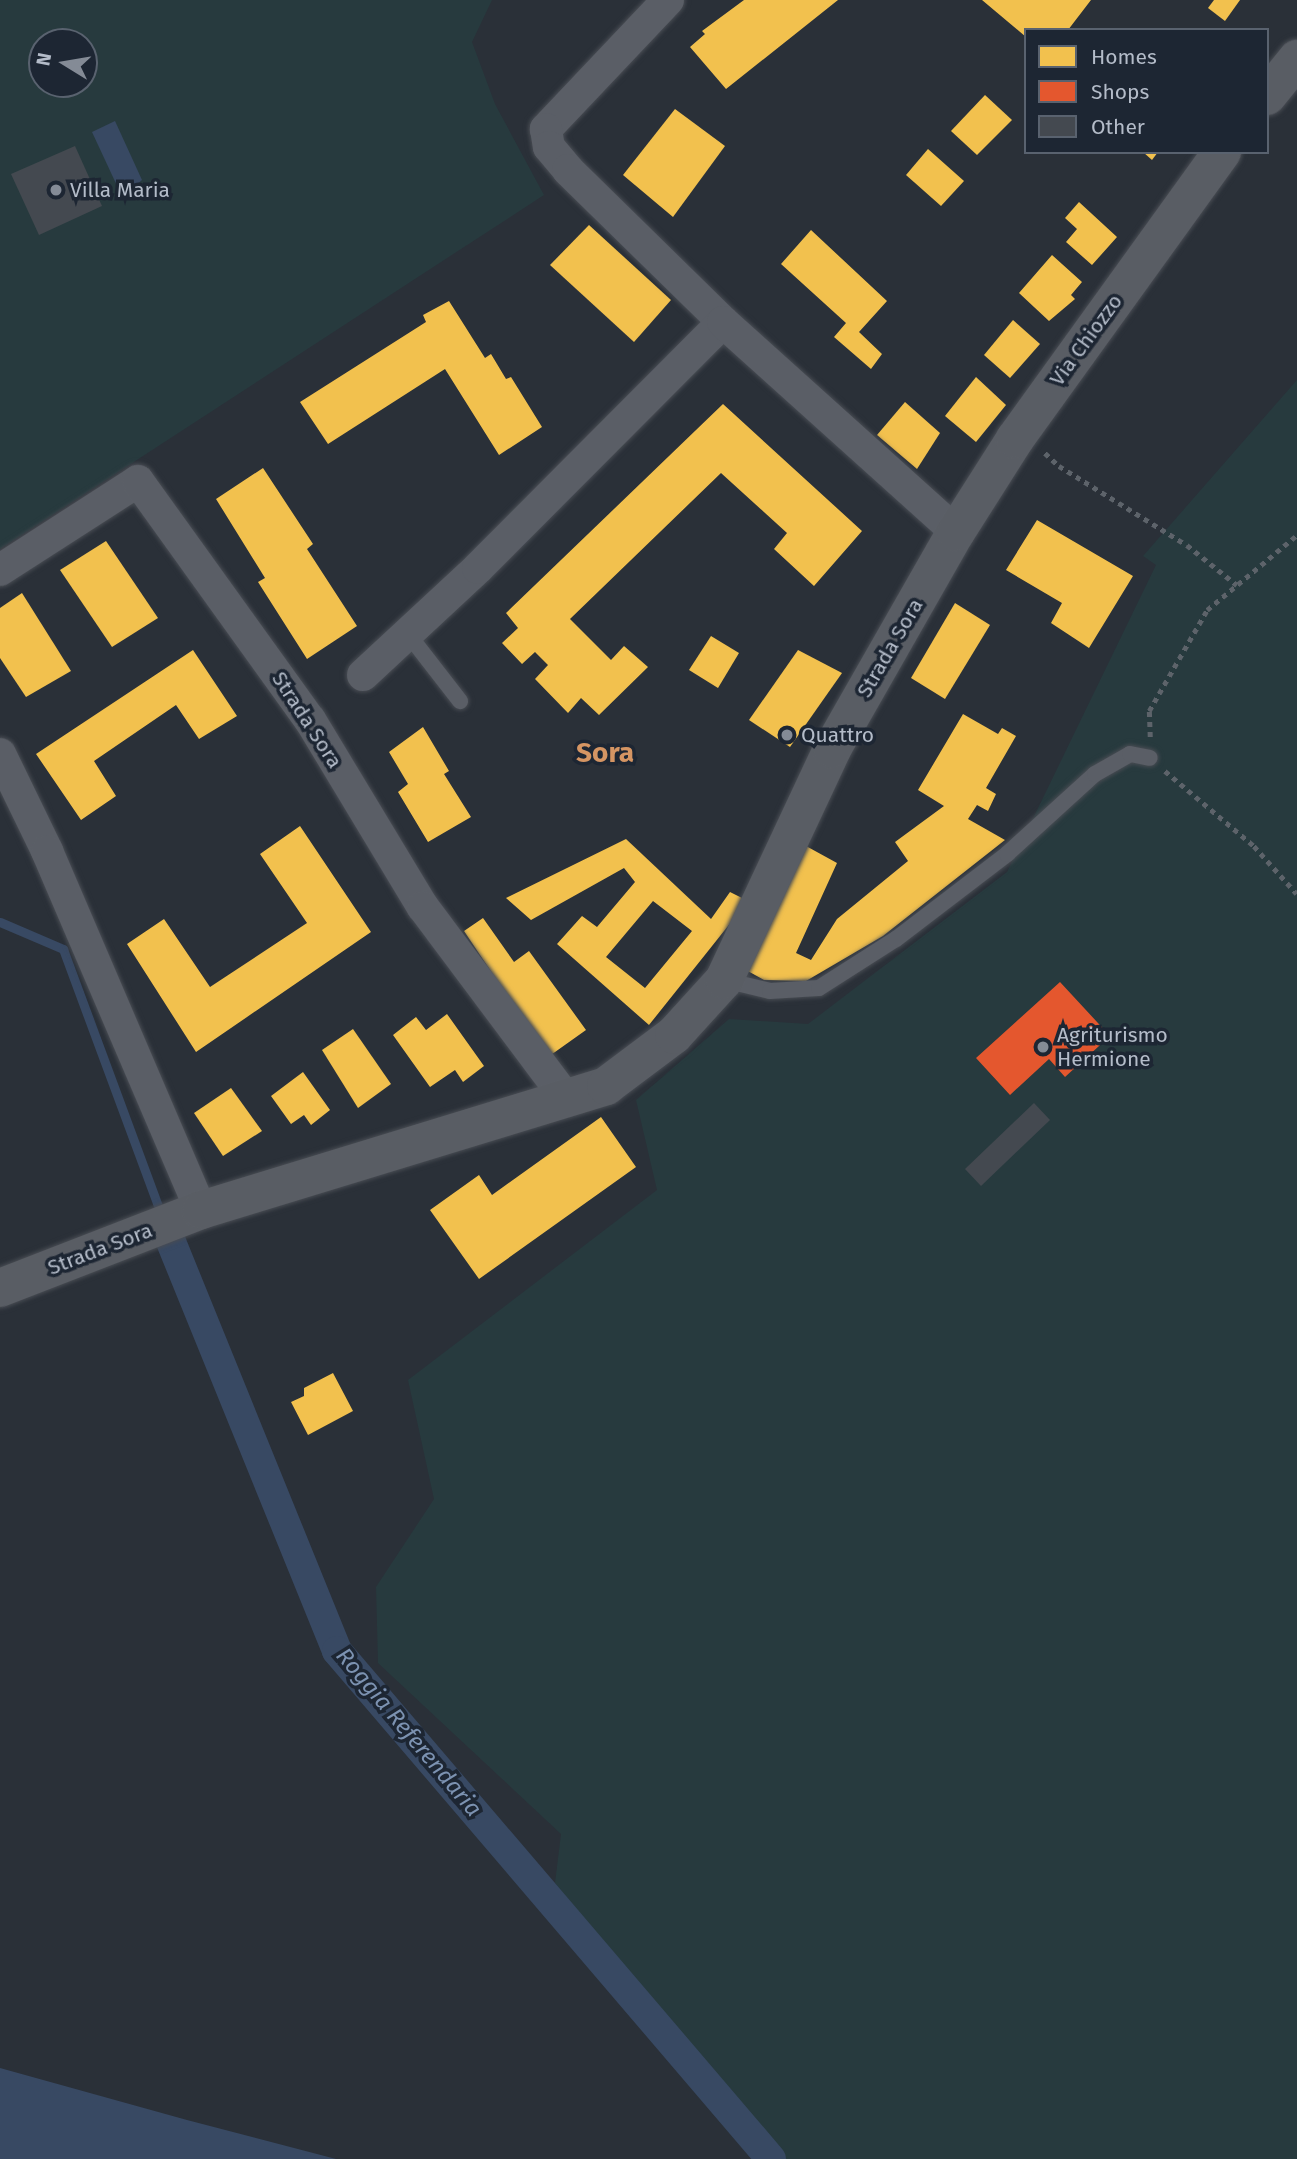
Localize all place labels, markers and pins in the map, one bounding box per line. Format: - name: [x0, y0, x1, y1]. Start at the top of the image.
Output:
- place label: Villa Maria: [70, 177, 170, 203]
- marker: Villa Maria: [48, 182, 64, 198]
- place label: Quattro: [801, 722, 874, 748]
- marker: Quattro: [779, 727, 795, 743]
- place label: Agriturismo Hermione: [1057, 1022, 1168, 1072]
- marker: Agriturismo Hermione: [1035, 1039, 1051, 1055]

